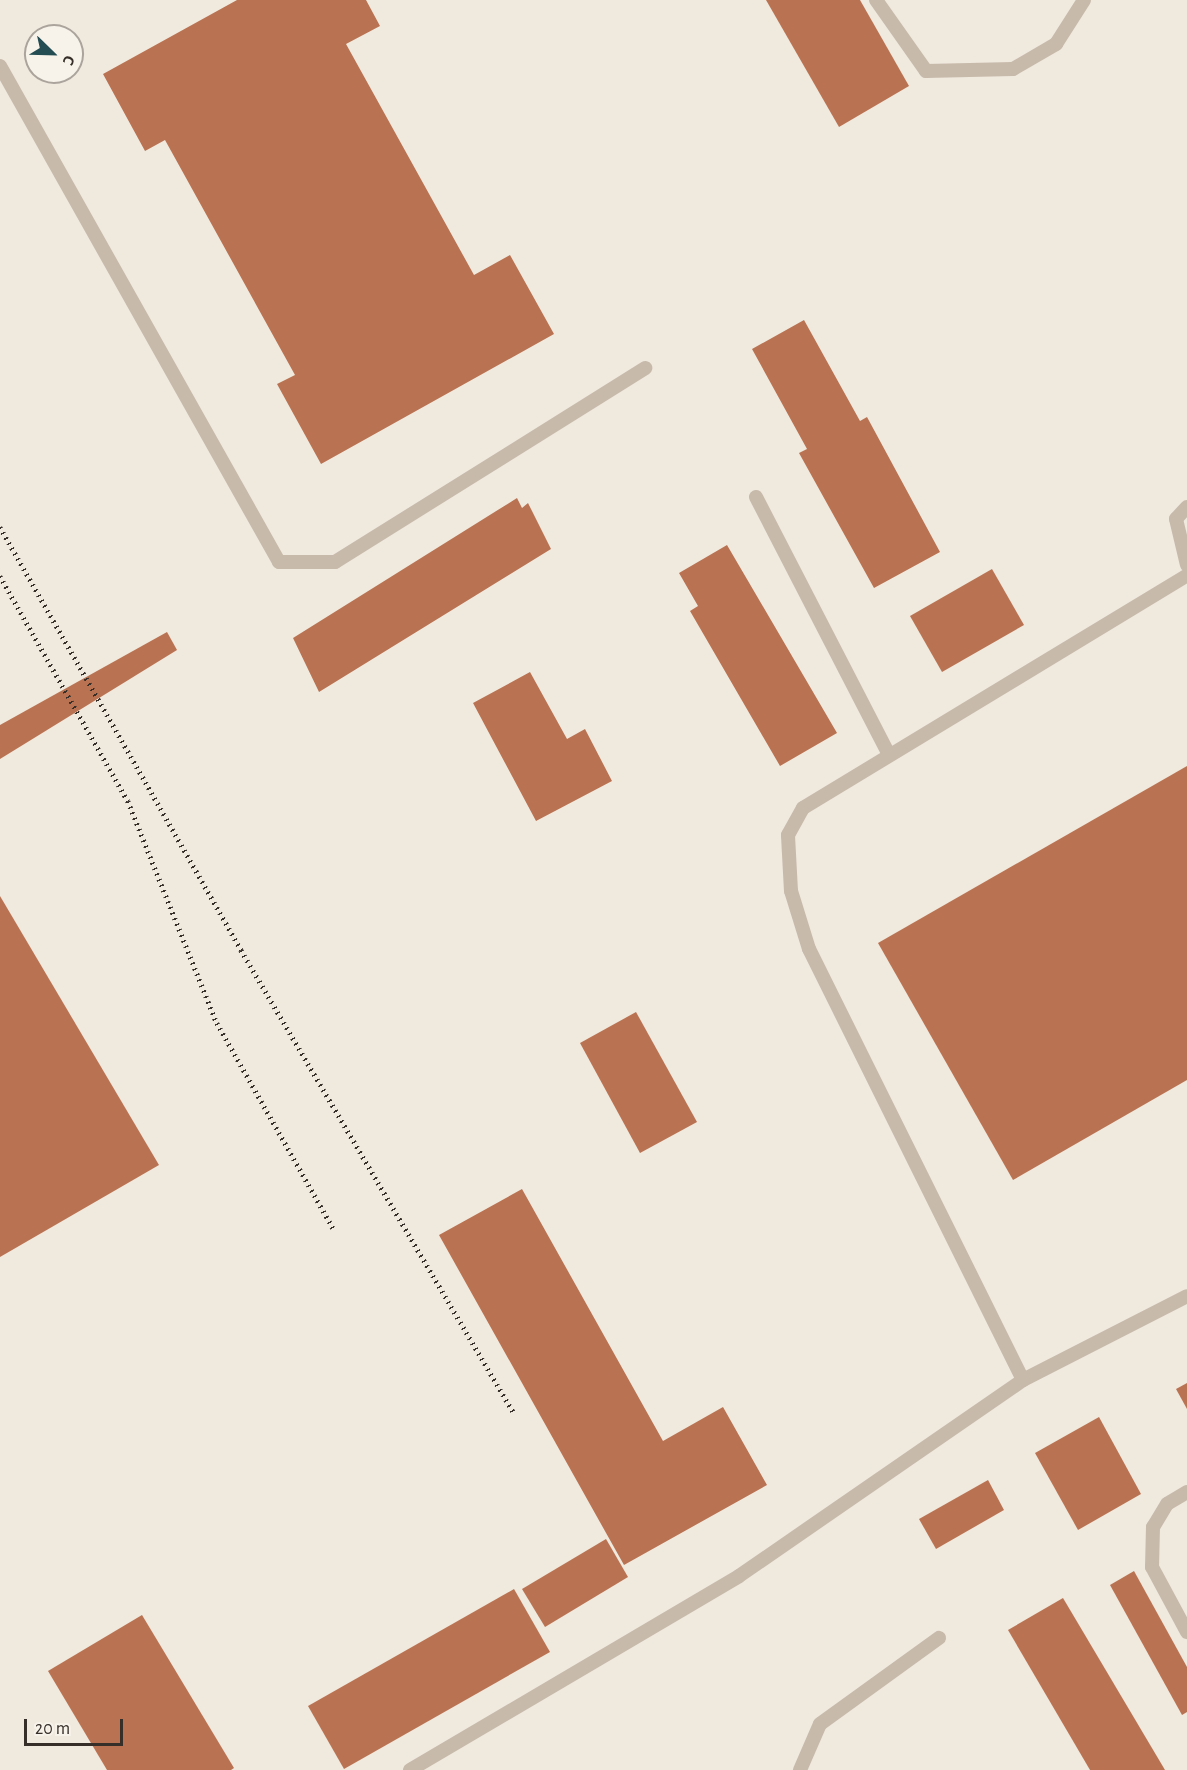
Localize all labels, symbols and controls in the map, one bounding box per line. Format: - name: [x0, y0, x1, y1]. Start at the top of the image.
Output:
- north arrow: [24, 24, 84, 84]
- text: С: [60, 53, 78, 67]
- scale bar: [27, 1707, 126, 1745]
- text: 20 m: [35, 1720, 70, 1738]

